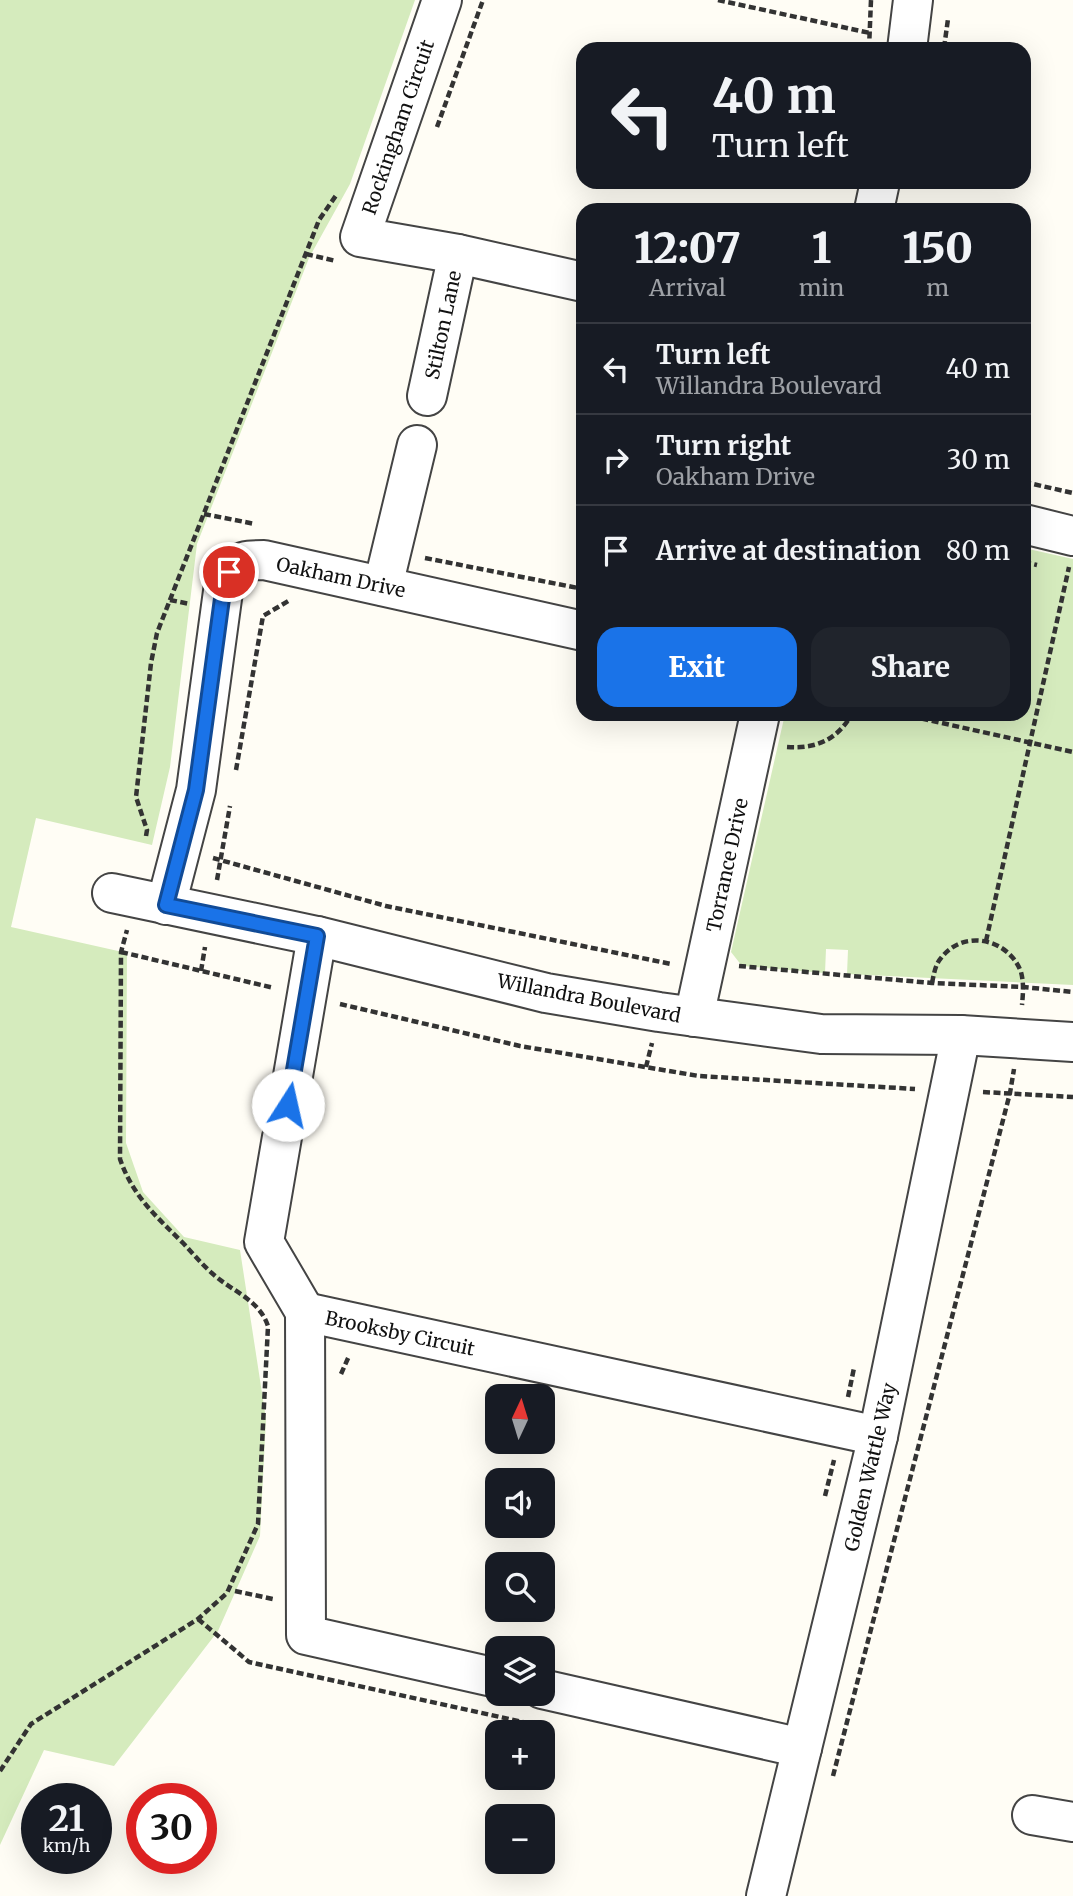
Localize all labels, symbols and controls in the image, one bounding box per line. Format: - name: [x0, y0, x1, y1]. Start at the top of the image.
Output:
- street label: Rockingham Circuit: [357, 36, 439, 218]
- text: 40 m: [712, 65, 836, 126]
- icon: left: [597, 70, 688, 161]
- text: Turn left: [712, 126, 849, 166]
- text: 12:07: [634, 222, 741, 274]
- text: 1: [812, 222, 831, 274]
- text: 150: [902, 222, 973, 274]
- street label: Stilton Lane: [420, 268, 466, 382]
- text: Arrival: [649, 273, 726, 302]
- text: min: [799, 273, 844, 302]
- text: m: [926, 273, 949, 302]
- text: Turn left: [656, 338, 770, 371]
- icon: left: [597, 350, 635, 388]
- text: 40 m: [946, 352, 1010, 385]
- text: Willandra Boulevard: [656, 371, 882, 400]
- text: Turn right: [656, 429, 791, 462]
- icon: right: [597, 441, 635, 479]
- text: 30 m: [947, 443, 1010, 476]
- text: Oakham Drive: [656, 462, 815, 491]
- icon: arrive: [597, 532, 635, 570]
- text: Arrive at destination: [656, 534, 921, 567]
- text: 80 m: [946, 534, 1010, 567]
- pin: [199, 542, 259, 602]
- street label: Oakham Drive: [274, 552, 408, 602]
- icon: arrive: [210, 553, 248, 591]
- button: Exit: [597, 627, 797, 707]
- button: Share: [811, 627, 1010, 707]
- street label: Torrance Drive: [701, 796, 753, 934]
- street label: Willandra Boulevard: [494, 968, 683, 1028]
- position arrow: [251, 1068, 325, 1142]
- street label: Brooksby Circuit: [323, 1305, 478, 1361]
- street label: Golden Wattle Way: [839, 1380, 901, 1554]
- north arrow: [485, 1384, 555, 1454]
- map controls: [485, 1384, 555, 1874]
- button: sound: [485, 1468, 555, 1538]
- button: search: [485, 1552, 555, 1622]
- button: layers: [485, 1636, 555, 1706]
- button: +: [485, 1720, 555, 1790]
- speed limit sign: 30: [126, 1783, 217, 1874]
- text: 21: [49, 1797, 84, 1841]
- button: −: [485, 1804, 555, 1874]
- text: km/h: [43, 1834, 90, 1857]

